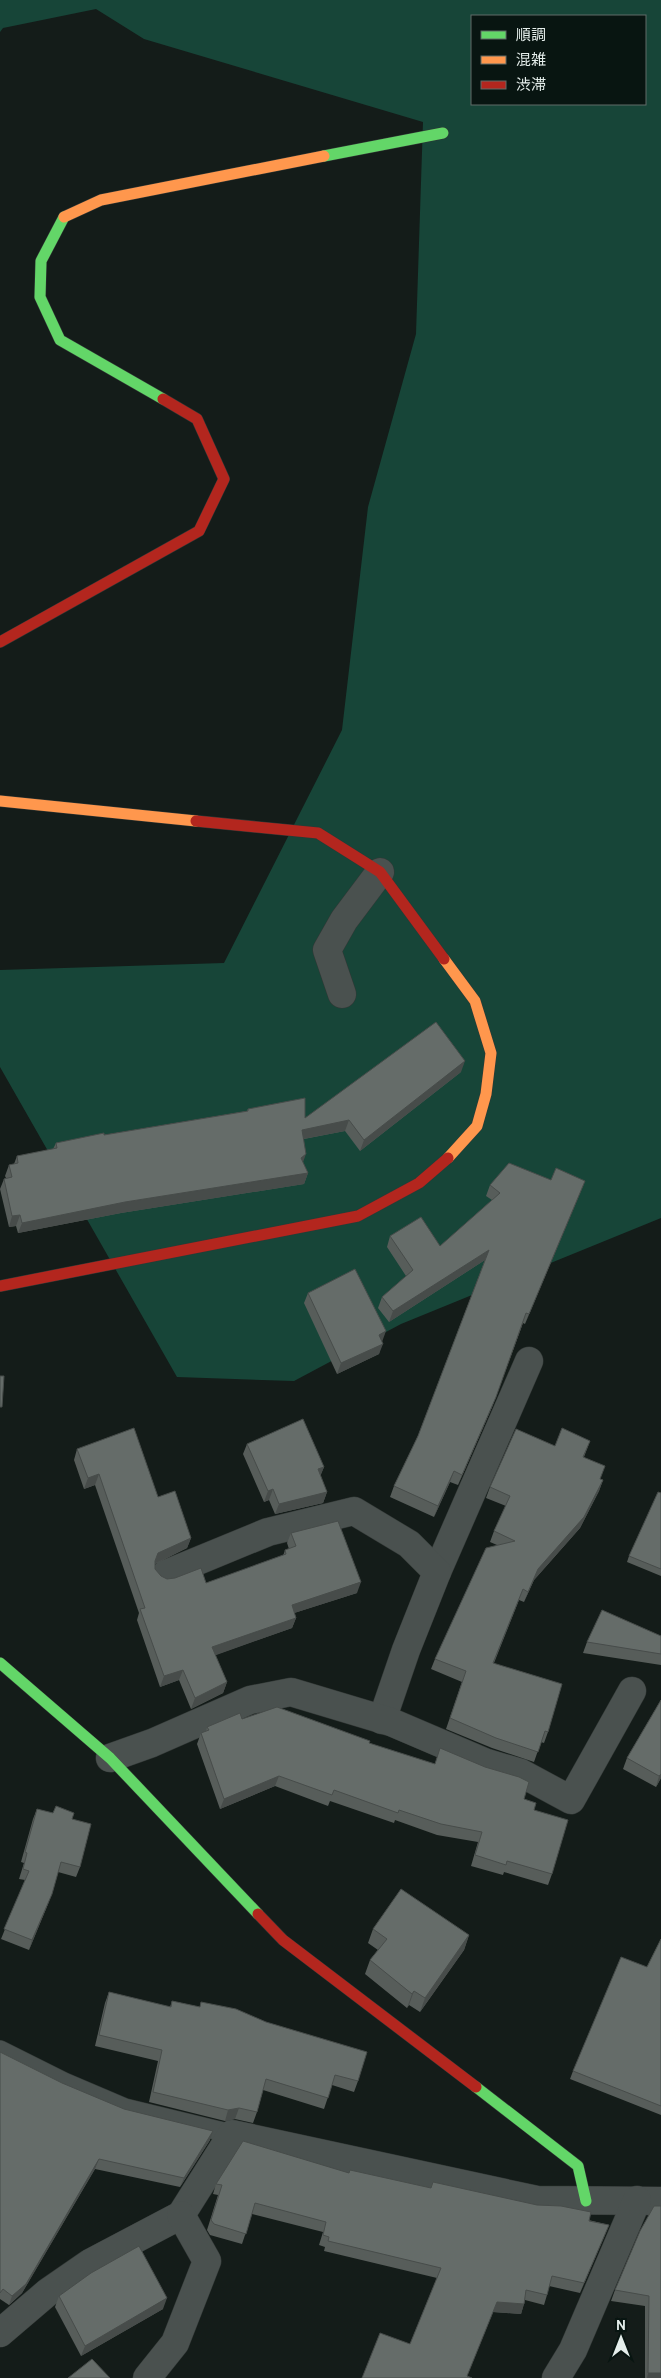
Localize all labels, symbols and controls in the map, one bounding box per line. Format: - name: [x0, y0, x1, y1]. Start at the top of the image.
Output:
- legend: [471, 15, 646, 105]
- text: 順調: [516, 26, 546, 44]
- text: 混雑: [516, 51, 546, 69]
- text: 渋滞: [516, 76, 546, 94]
- north arrow: [596, 2313, 646, 2363]
- text: N: [616, 2316, 626, 2334]

